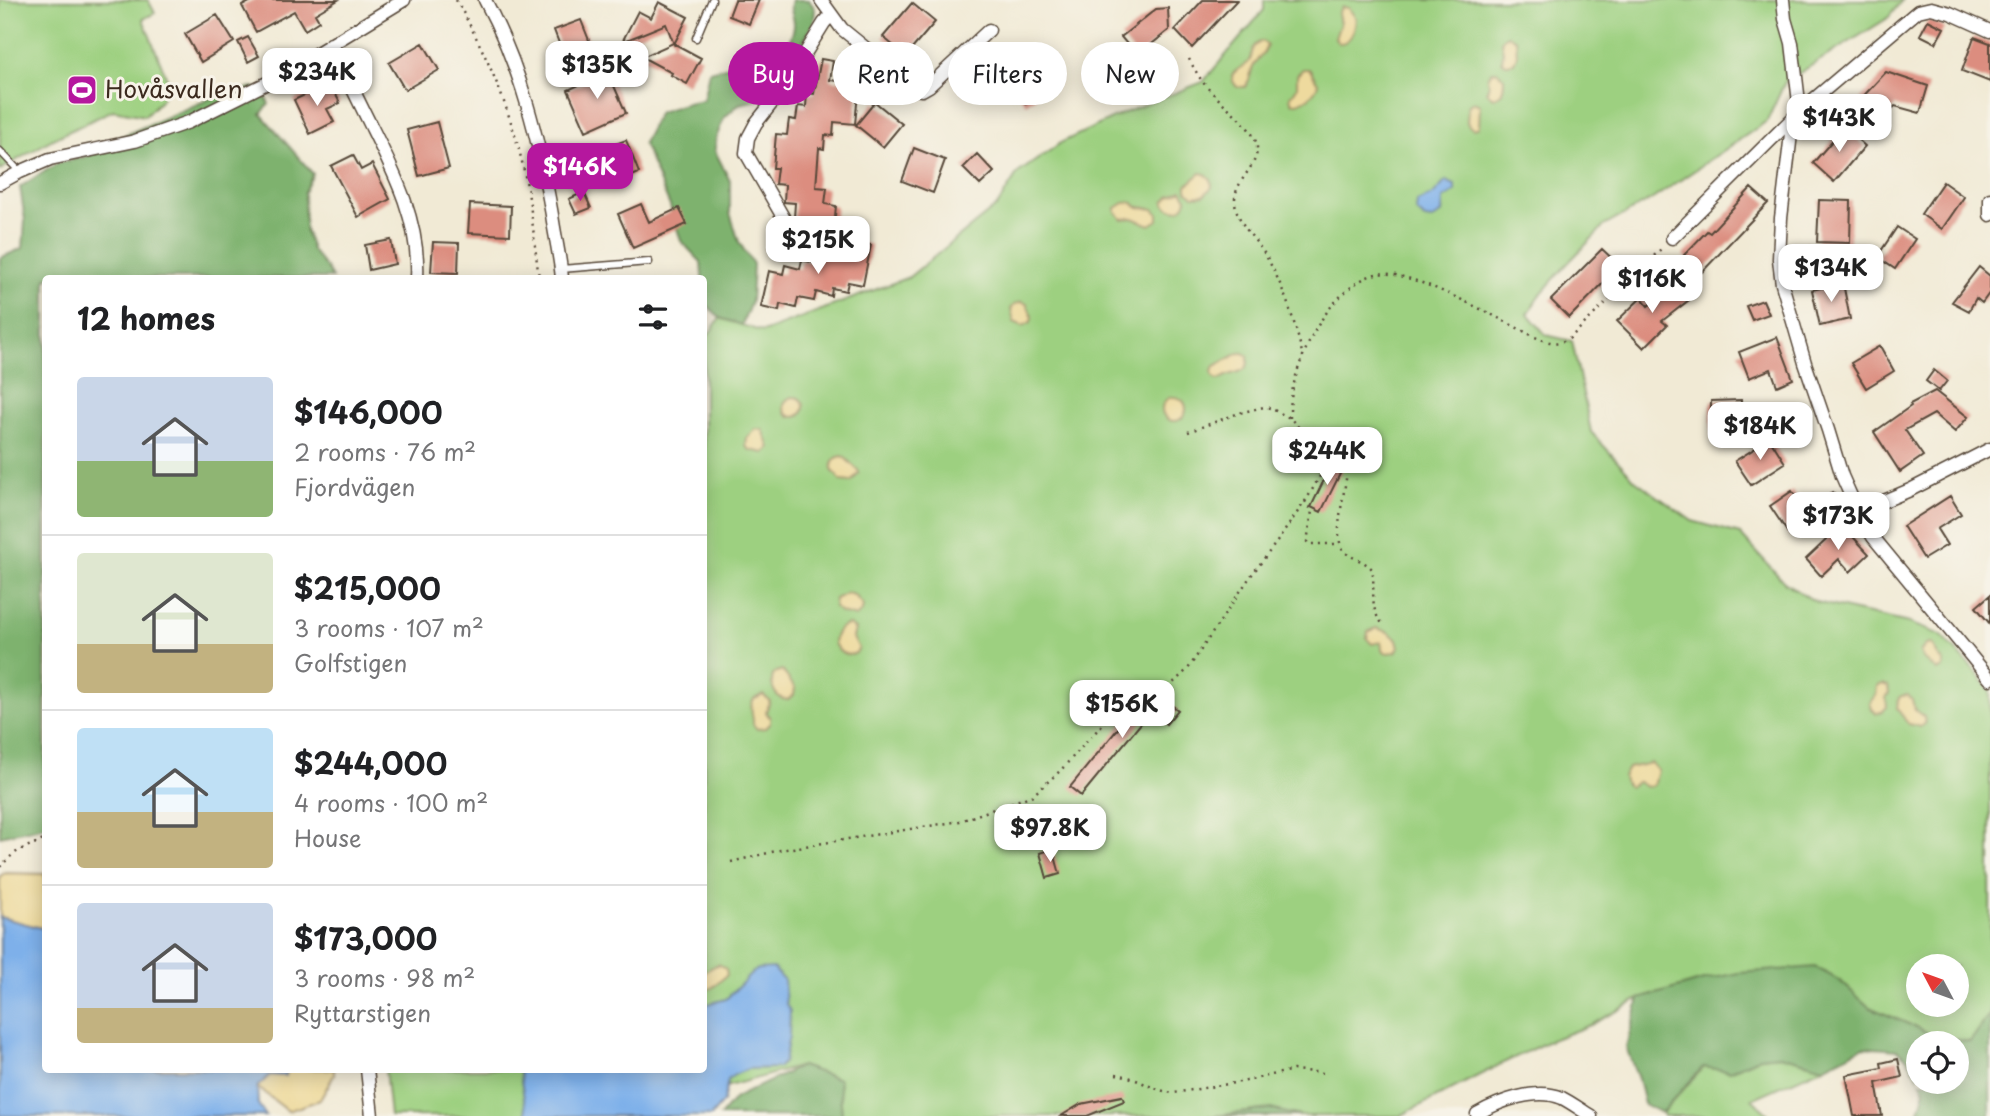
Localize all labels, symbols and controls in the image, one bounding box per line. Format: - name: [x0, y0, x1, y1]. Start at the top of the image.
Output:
- pin: $135K: [548, 42, 646, 101]
- chip: Buy: [728, 42, 819, 105]
- chip: Rent: [833, 42, 934, 105]
- chip: Filters: [948, 42, 1067, 105]
- chip: New: [1081, 42, 1179, 105]
- text: $135K: [561, 46, 633, 81]
- pin: $234K: [268, 48, 366, 108]
- text: $234K: [278, 53, 356, 88]
- place label: Hovåsvallen: [105, 70, 243, 106]
- sports icon: Hovåsvallen: [65, 73, 99, 107]
- pin: $143K: [1790, 94, 1888, 154]
- text: $143K: [1803, 99, 1875, 134]
- pin: $146K: [531, 144, 629, 203]
- text: $146K: [543, 148, 617, 183]
- pin: $215K: [769, 216, 867, 276]
- text: $215K: [782, 221, 854, 256]
- pin: $134K: [1782, 244, 1880, 304]
- text: $134K: [1794, 249, 1868, 284]
- pin: $116K: [1603, 256, 1701, 315]
- text: $116K: [1618, 260, 1686, 295]
- text: 12 homes: [77, 295, 215, 340]
- icon: filters: [634, 298, 672, 336]
- text: $146,000: [294, 389, 443, 434]
- pin: $184K: [1711, 402, 1809, 462]
- icon: home: [133, 405, 217, 489]
- text: $184K: [1724, 407, 1796, 442]
- pin: $244K: [1278, 428, 1376, 487]
- text: $244K: [1288, 432, 1366, 467]
- text: 2 rooms · 76 m²: [294, 434, 476, 469]
- text: Fjordvägen: [294, 469, 415, 504]
- pin: $173K: [1789, 492, 1887, 552]
- text: $173K: [1802, 497, 1874, 532]
- text: $215,000: [294, 565, 441, 610]
- icon: home: [133, 581, 217, 665]
- text: 3 rooms · 107 m²: [294, 610, 484, 645]
- text: Golfstigen: [294, 645, 407, 680]
- pin: $156K: [1073, 680, 1171, 740]
- text: $156K: [1086, 685, 1158, 720]
- text: $244,000: [294, 740, 447, 785]
- icon: home: [133, 756, 217, 840]
- text: 4 rooms · 100 m²: [294, 785, 488, 820]
- pin: $97.8K: [993, 804, 1107, 864]
- text: $97.8K: [1010, 809, 1090, 844]
- text: House: [294, 820, 361, 855]
- text: $173,000: [294, 915, 437, 960]
- icon: home: [133, 931, 217, 1015]
- north arrow: [1906, 954, 1969, 1017]
- map controls: [1906, 954, 1969, 1094]
- text: 3 rooms · 98 m²: [294, 960, 475, 995]
- text: Ryttarstigen: [294, 995, 431, 1030]
- button: locate: [1906, 1031, 1969, 1094]

